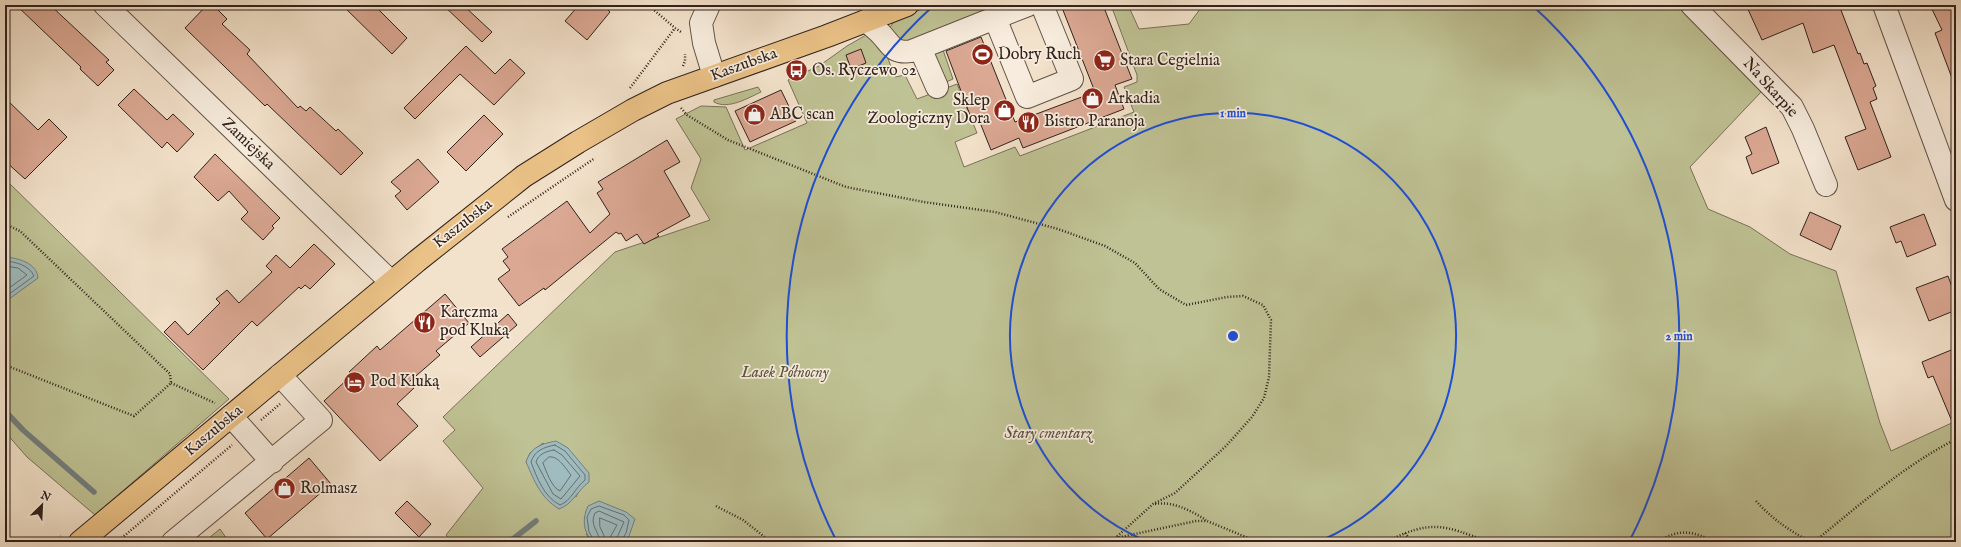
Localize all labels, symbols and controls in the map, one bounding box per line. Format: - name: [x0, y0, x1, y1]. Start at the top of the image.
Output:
- sports icon: Dobry Ruch: [970, 42, 996, 68]
- street label: Kaszubska: [708, 44, 780, 86]
- place label: Dobry Ruch: [998, 45, 1081, 65]
- supermarket icon: Stara Cegielnia: [1091, 48, 1117, 74]
- place label: Stara Cegielnia: [1120, 51, 1220, 71]
- street label: Na Skarpie: [1738, 54, 1802, 122]
- bus stop icon: Os. Ryczewo 02: [783, 58, 809, 84]
- place label: Os. Ryczewo 02: [812, 61, 917, 81]
- shop icon: Arkadia: [1080, 86, 1106, 112]
- place label: Arkadia: [1107, 89, 1160, 109]
- place label: Sklep Zoologiczny Dora: [868, 91, 990, 129]
- shop icon: Sklep Zoologiczny Dora: [992, 97, 1018, 123]
- shop icon: ABC scan: [741, 102, 767, 128]
- place label: ABC scan: [769, 105, 835, 125]
- text: 1 min: [1220, 106, 1247, 121]
- restaurant icon: Bistro Paranoja: [1016, 109, 1042, 135]
- place label: Bistro Paranoja: [1044, 112, 1145, 132]
- street label: Zamiejska: [217, 114, 279, 175]
- street label: Kaszubska: [429, 195, 497, 253]
- place label: Karczma pod Kluką: [440, 303, 510, 341]
- restaurant icon: Karczma pod Kluką: [412, 309, 438, 335]
- centre of rings: [1226, 329, 1240, 343]
- text: 2 min: [1665, 329, 1693, 344]
- park label: Lasek Północny: [740, 363, 830, 383]
- hotel icon: Pod Kluką: [342, 369, 368, 395]
- place label: Pod Kluką: [370, 372, 440, 392]
- street label: Kaszubska: [181, 401, 247, 461]
- park label: Stary cmentarz: [1004, 424, 1094, 444]
- shop icon: Rolmasz: [271, 476, 297, 502]
- place label: Rolmasz: [300, 479, 357, 499]
- north arrow: [22, 485, 62, 525]
- text: N: [38, 488, 53, 505]

